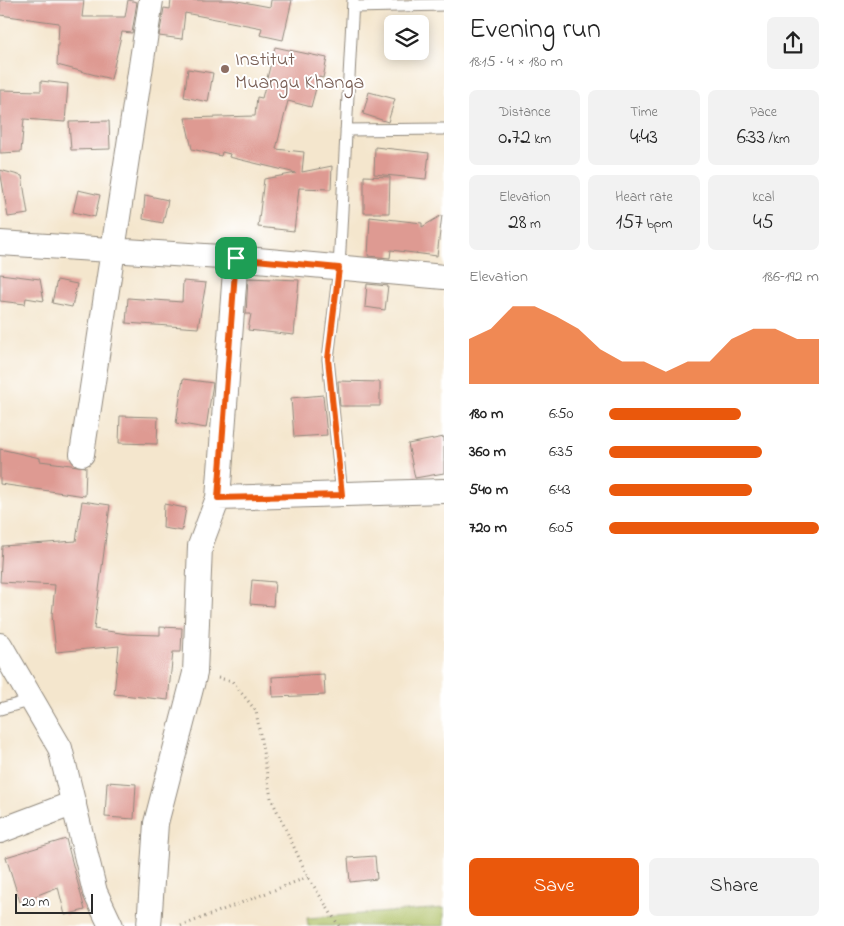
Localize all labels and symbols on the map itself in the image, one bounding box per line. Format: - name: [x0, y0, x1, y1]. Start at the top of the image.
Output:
- place label: Institut Muangu Khanga: [235, 46, 364, 99]
- marker: Institut Muangu Khanga: [219, 63, 231, 75]
- pin: [215, 237, 257, 279]
- scale bar: [15, 891, 92, 914]

